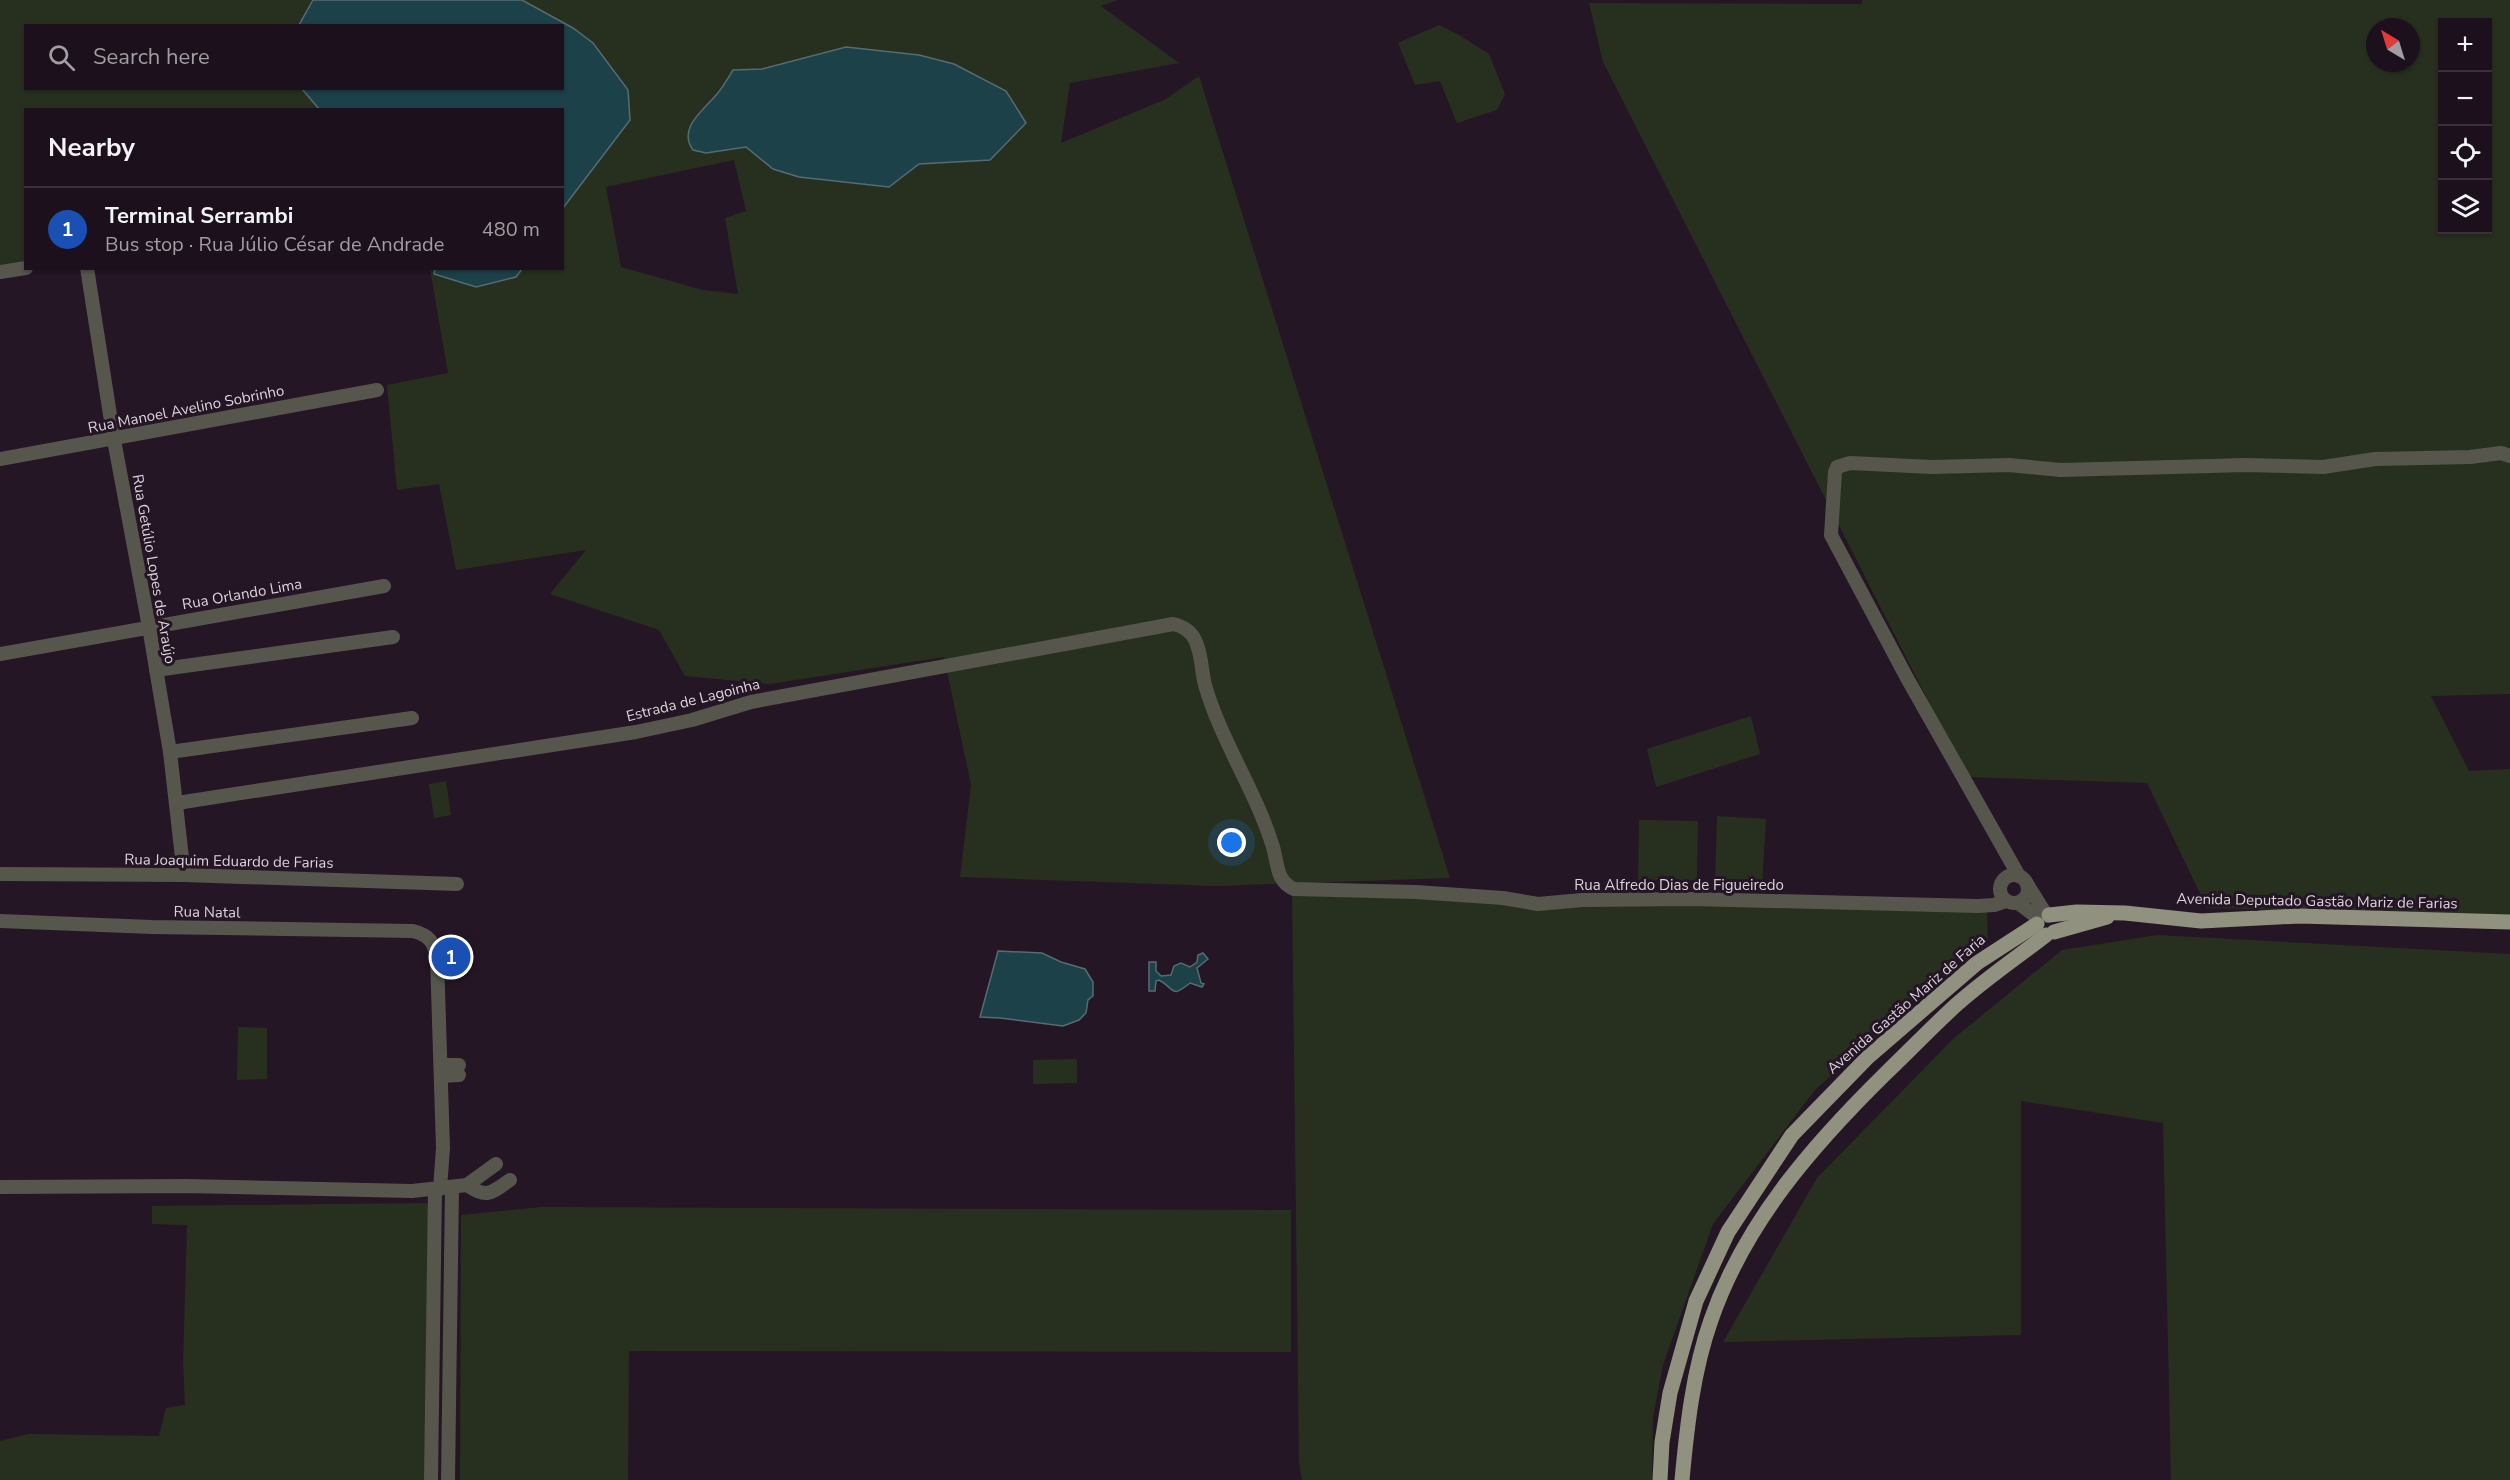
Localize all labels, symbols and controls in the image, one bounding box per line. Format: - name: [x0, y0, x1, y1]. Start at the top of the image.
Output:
- north arrow: [2366, 18, 2420, 72]
- map controls: [2438, 18, 2492, 234]
- button: +: [2438, 18, 2492, 72]
- search box: [24, 24, 564, 90]
- icon: search: [45, 41, 78, 74]
- text: Search here: [93, 42, 210, 72]
- button: −: [2438, 72, 2492, 126]
- button: locate: [2438, 126, 2492, 180]
- text: Nearby: [48, 130, 135, 165]
- button: layers: [2438, 180, 2492, 234]
- text: Terminal Serrambi: [105, 201, 293, 231]
- text: 1: [62, 216, 74, 243]
- text: 480 m: [482, 216, 540, 243]
- text: Bus stop · Rua Júlio César de Andrade: [105, 231, 444, 258]
- street label: Rua Manoel Avelino Sobrinho: [86, 380, 286, 438]
- street label: Rua Getúlio Lopes de Araújo: [127, 473, 181, 665]
- street label: Rua Orlando Lima: [180, 574, 304, 614]
- street label: Estrada de Lagoinha: [624, 674, 762, 726]
- your location: [1217, 828, 1246, 857]
- street label: Rua Joaquim Eduardo de Farias: [124, 849, 334, 873]
- street label: Rua Alfredo Dias de Figueiredo: [1574, 875, 1784, 895]
- street label: Avenida Deputado Gastão Mariz de Farias: [2176, 889, 2458, 913]
- street label: Rua Natal: [173, 901, 241, 923]
- street label: Avenida Gastão Mariz de Faria: [1823, 930, 1989, 1078]
- pin: 1: [432, 934, 470, 980]

